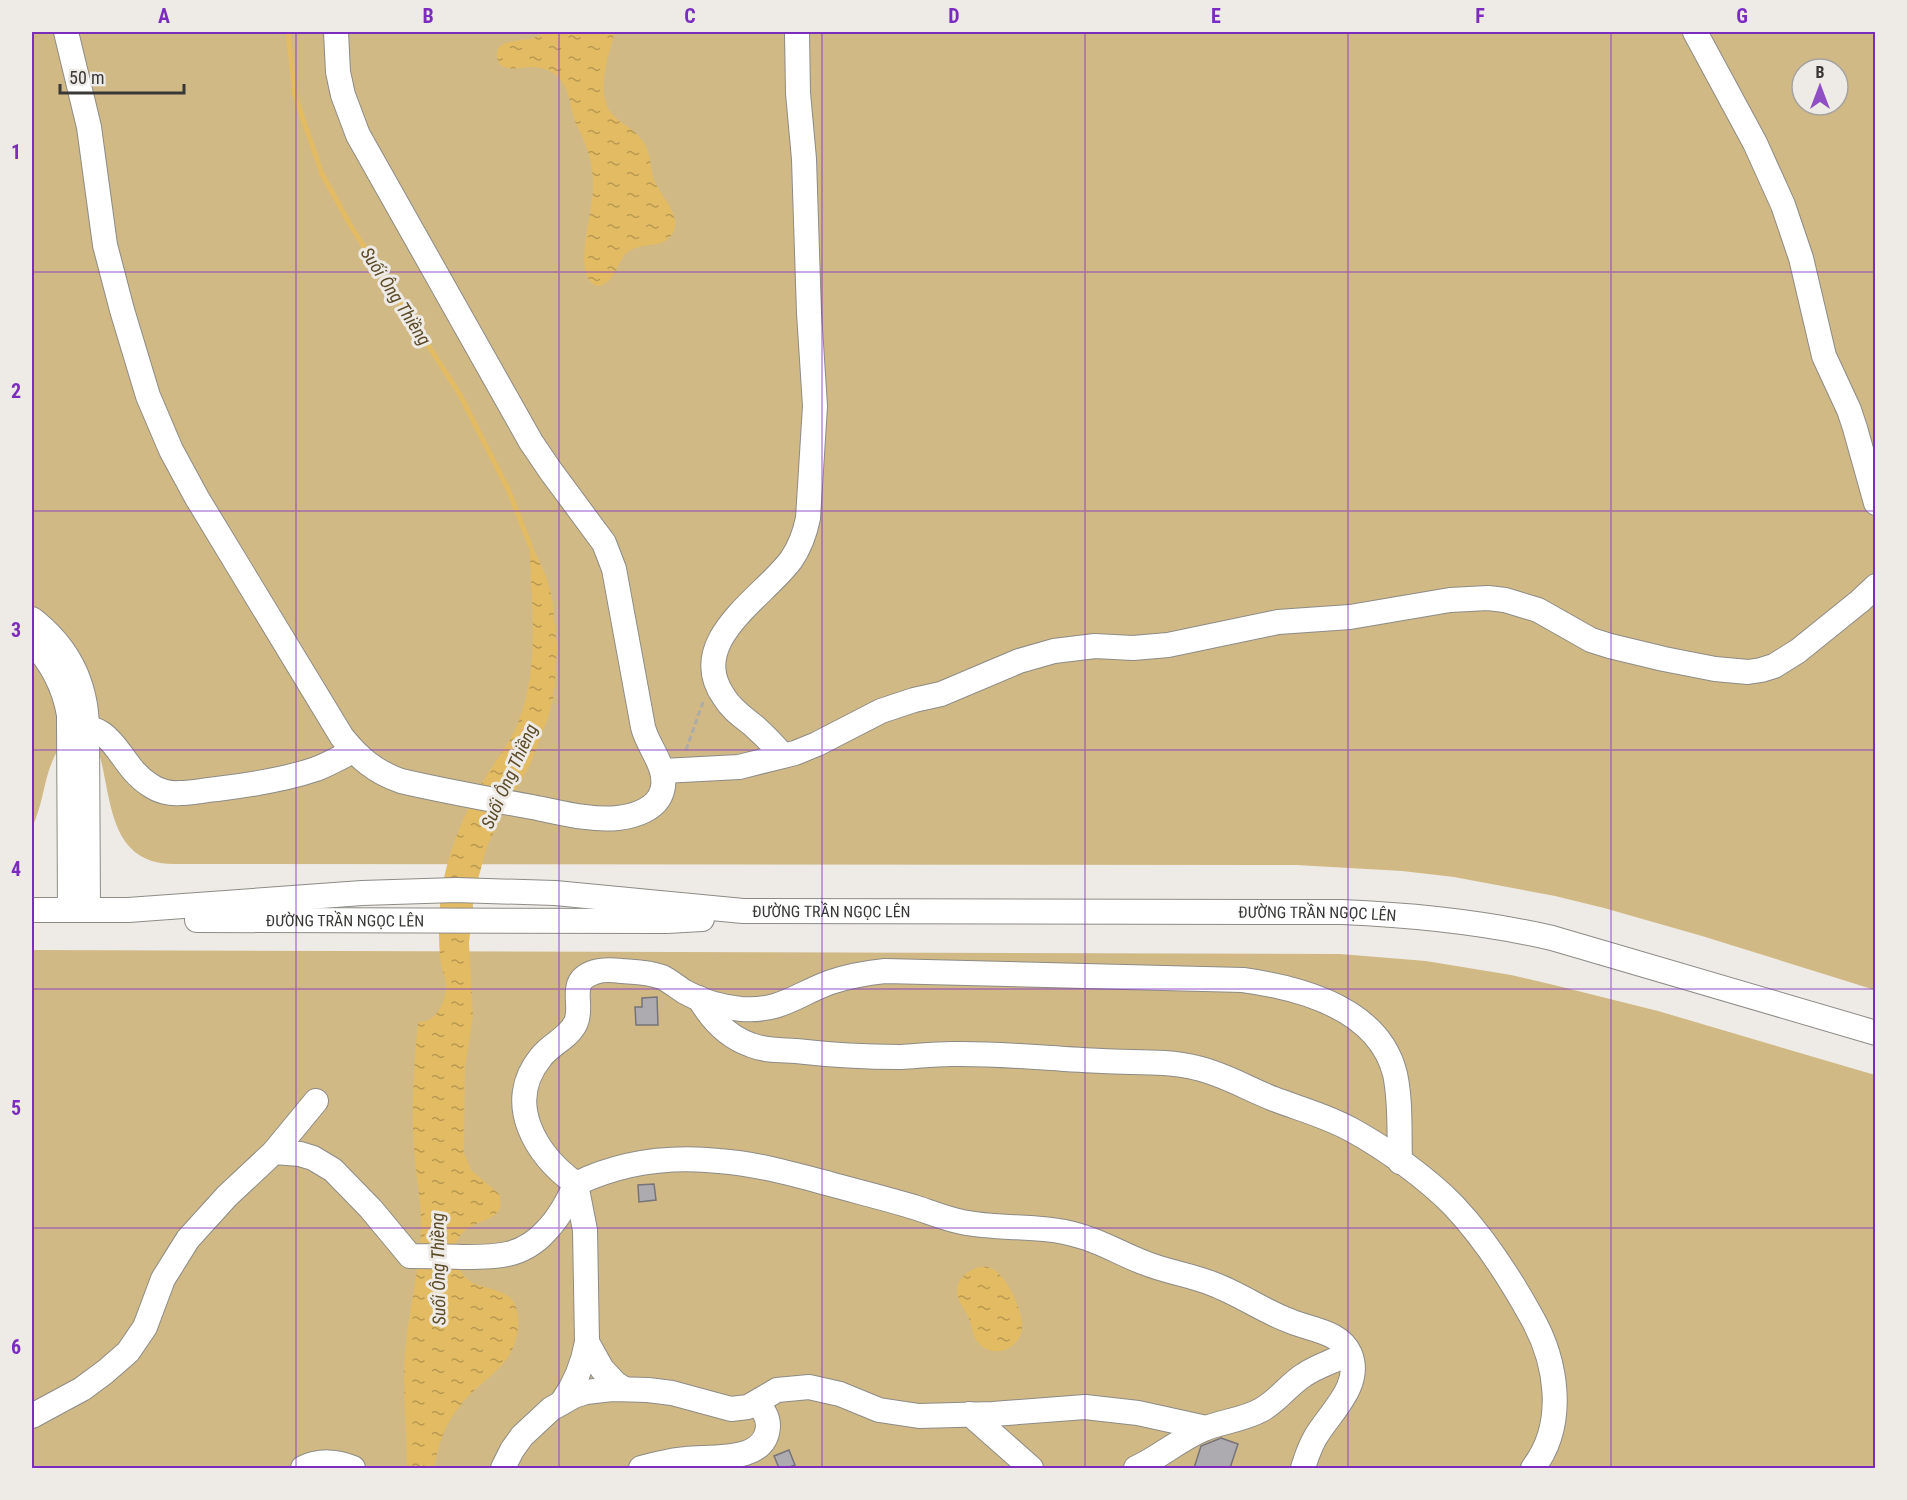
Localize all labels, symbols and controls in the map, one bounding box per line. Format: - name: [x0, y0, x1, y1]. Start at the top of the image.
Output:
- text: A: [158, 4, 170, 28]
- text: B: [422, 4, 434, 28]
- text: C: [684, 4, 696, 28]
- text: D: [948, 4, 960, 28]
- text: E: [1211, 4, 1221, 28]
- text: F: [1475, 4, 1485, 28]
- text: G: [1736, 4, 1748, 28]
- scale bar: [60, 57, 184, 95]
- north arrow: [1790, 57, 1850, 117]
- text: B: [1816, 63, 1825, 82]
- text: 50 m: [69, 67, 104, 88]
- text: 1: [11, 140, 21, 164]
- water label: Suối Ông Thiềng: [357, 243, 436, 349]
- text: 2: [11, 379, 21, 403]
- text: 3: [11, 618, 21, 642]
- water label: Suối Ông Thiềng: [477, 720, 542, 832]
- text: 4: [11, 857, 21, 881]
- street label: ĐƯỜNG TRẦN NGỌC LÊN: [752, 900, 911, 921]
- street label: ĐƯỜNG TRẦN NGỌC LÊN: [1238, 900, 1397, 925]
- street label: ĐƯỜNG TRẦN NGỌC LÊN: [266, 909, 424, 930]
- text: 5: [11, 1096, 21, 1120]
- water label: Suối Ông Thiềng: [427, 1212, 449, 1325]
- text: 6: [11, 1335, 21, 1359]

